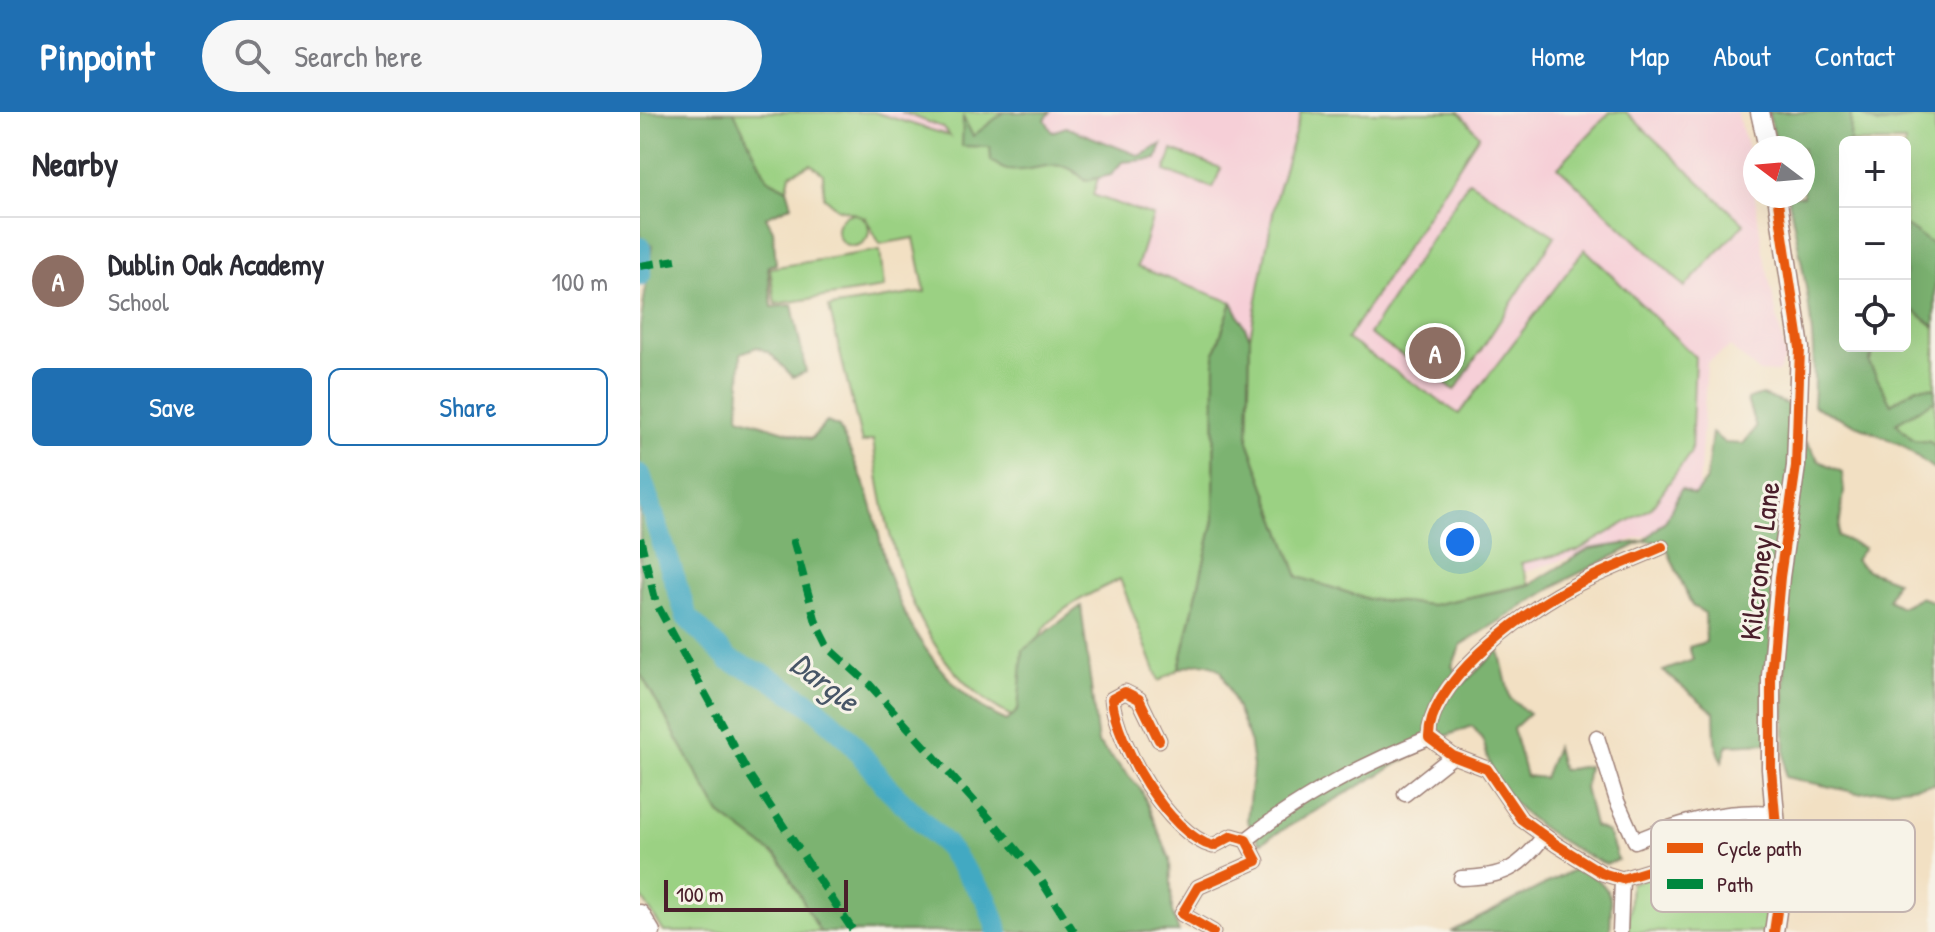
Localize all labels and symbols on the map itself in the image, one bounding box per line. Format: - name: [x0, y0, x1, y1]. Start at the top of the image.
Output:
- north arrow: [1743, 136, 1815, 208]
- pin: A: [1409, 323, 1461, 383]
- street label: Kilcroney Lane: [1729, 479, 1789, 642]
- your location: [1440, 522, 1480, 562]
- water label: Dargle: [782, 642, 869, 722]
- legend: [1651, 820, 1915, 912]
- text: Cycle path: [1717, 833, 1801, 863]
- text: Path: [1717, 869, 1753, 899]
- scale bar: [664, 876, 848, 912]

